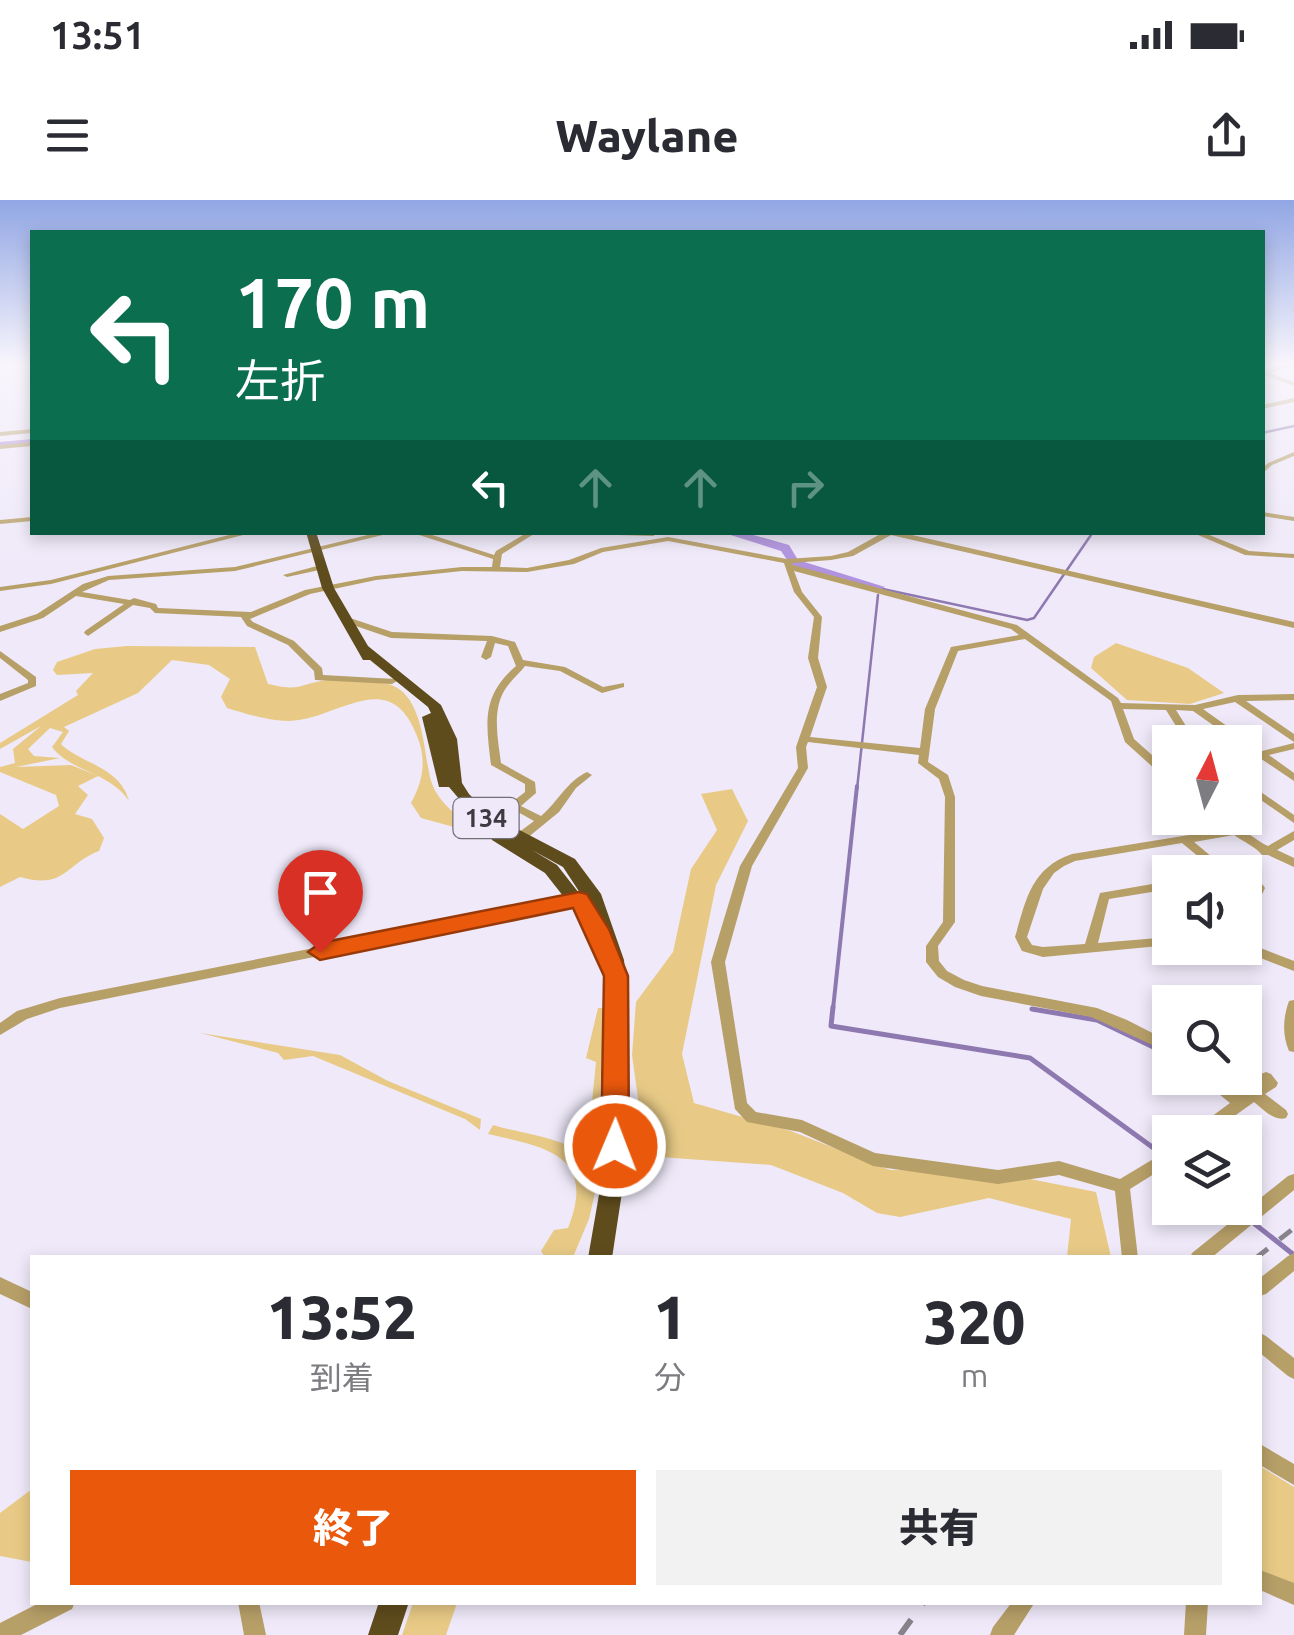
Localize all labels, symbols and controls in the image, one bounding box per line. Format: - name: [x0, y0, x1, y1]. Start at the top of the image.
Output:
- text: 13:51: [50, 14, 145, 56]
- icon: menu: [40, 108, 95, 163]
- icon: share: [1199, 108, 1254, 163]
- text: Waylane: [556, 110, 738, 161]
- text: 170 m: [235, 263, 430, 341]
- icon: left: [70, 270, 200, 400]
- text: 左折: [235, 355, 325, 406]
- icon: left: [463, 460, 518, 515]
- icon: ahead: [568, 460, 623, 515]
- icon: ahead: [673, 460, 728, 515]
- icon: right: [778, 460, 833, 515]
- north arrow: [1152, 725, 1262, 835]
- map controls: [1152, 725, 1262, 1225]
- road number: 134: [454, 798, 518, 838]
- pin: [278, 850, 363, 953]
- button: sound: [1152, 855, 1262, 965]
- icon: arrive: [293, 865, 348, 920]
- button: search: [1152, 985, 1262, 1095]
- position arrow: [563, 1094, 667, 1198]
- button: layers: [1152, 1115, 1262, 1225]
- text: 13:52: [267, 1283, 417, 1350]
- text: 1: [653, 1283, 687, 1350]
- text: 320: [924, 1288, 1025, 1355]
- text: m: [961, 1357, 988, 1393]
- text: 到着: [310, 1359, 374, 1395]
- text: 分: [654, 1359, 686, 1395]
- button: 終了: [70, 1470, 636, 1585]
- button: 共有: [656, 1470, 1222, 1585]

